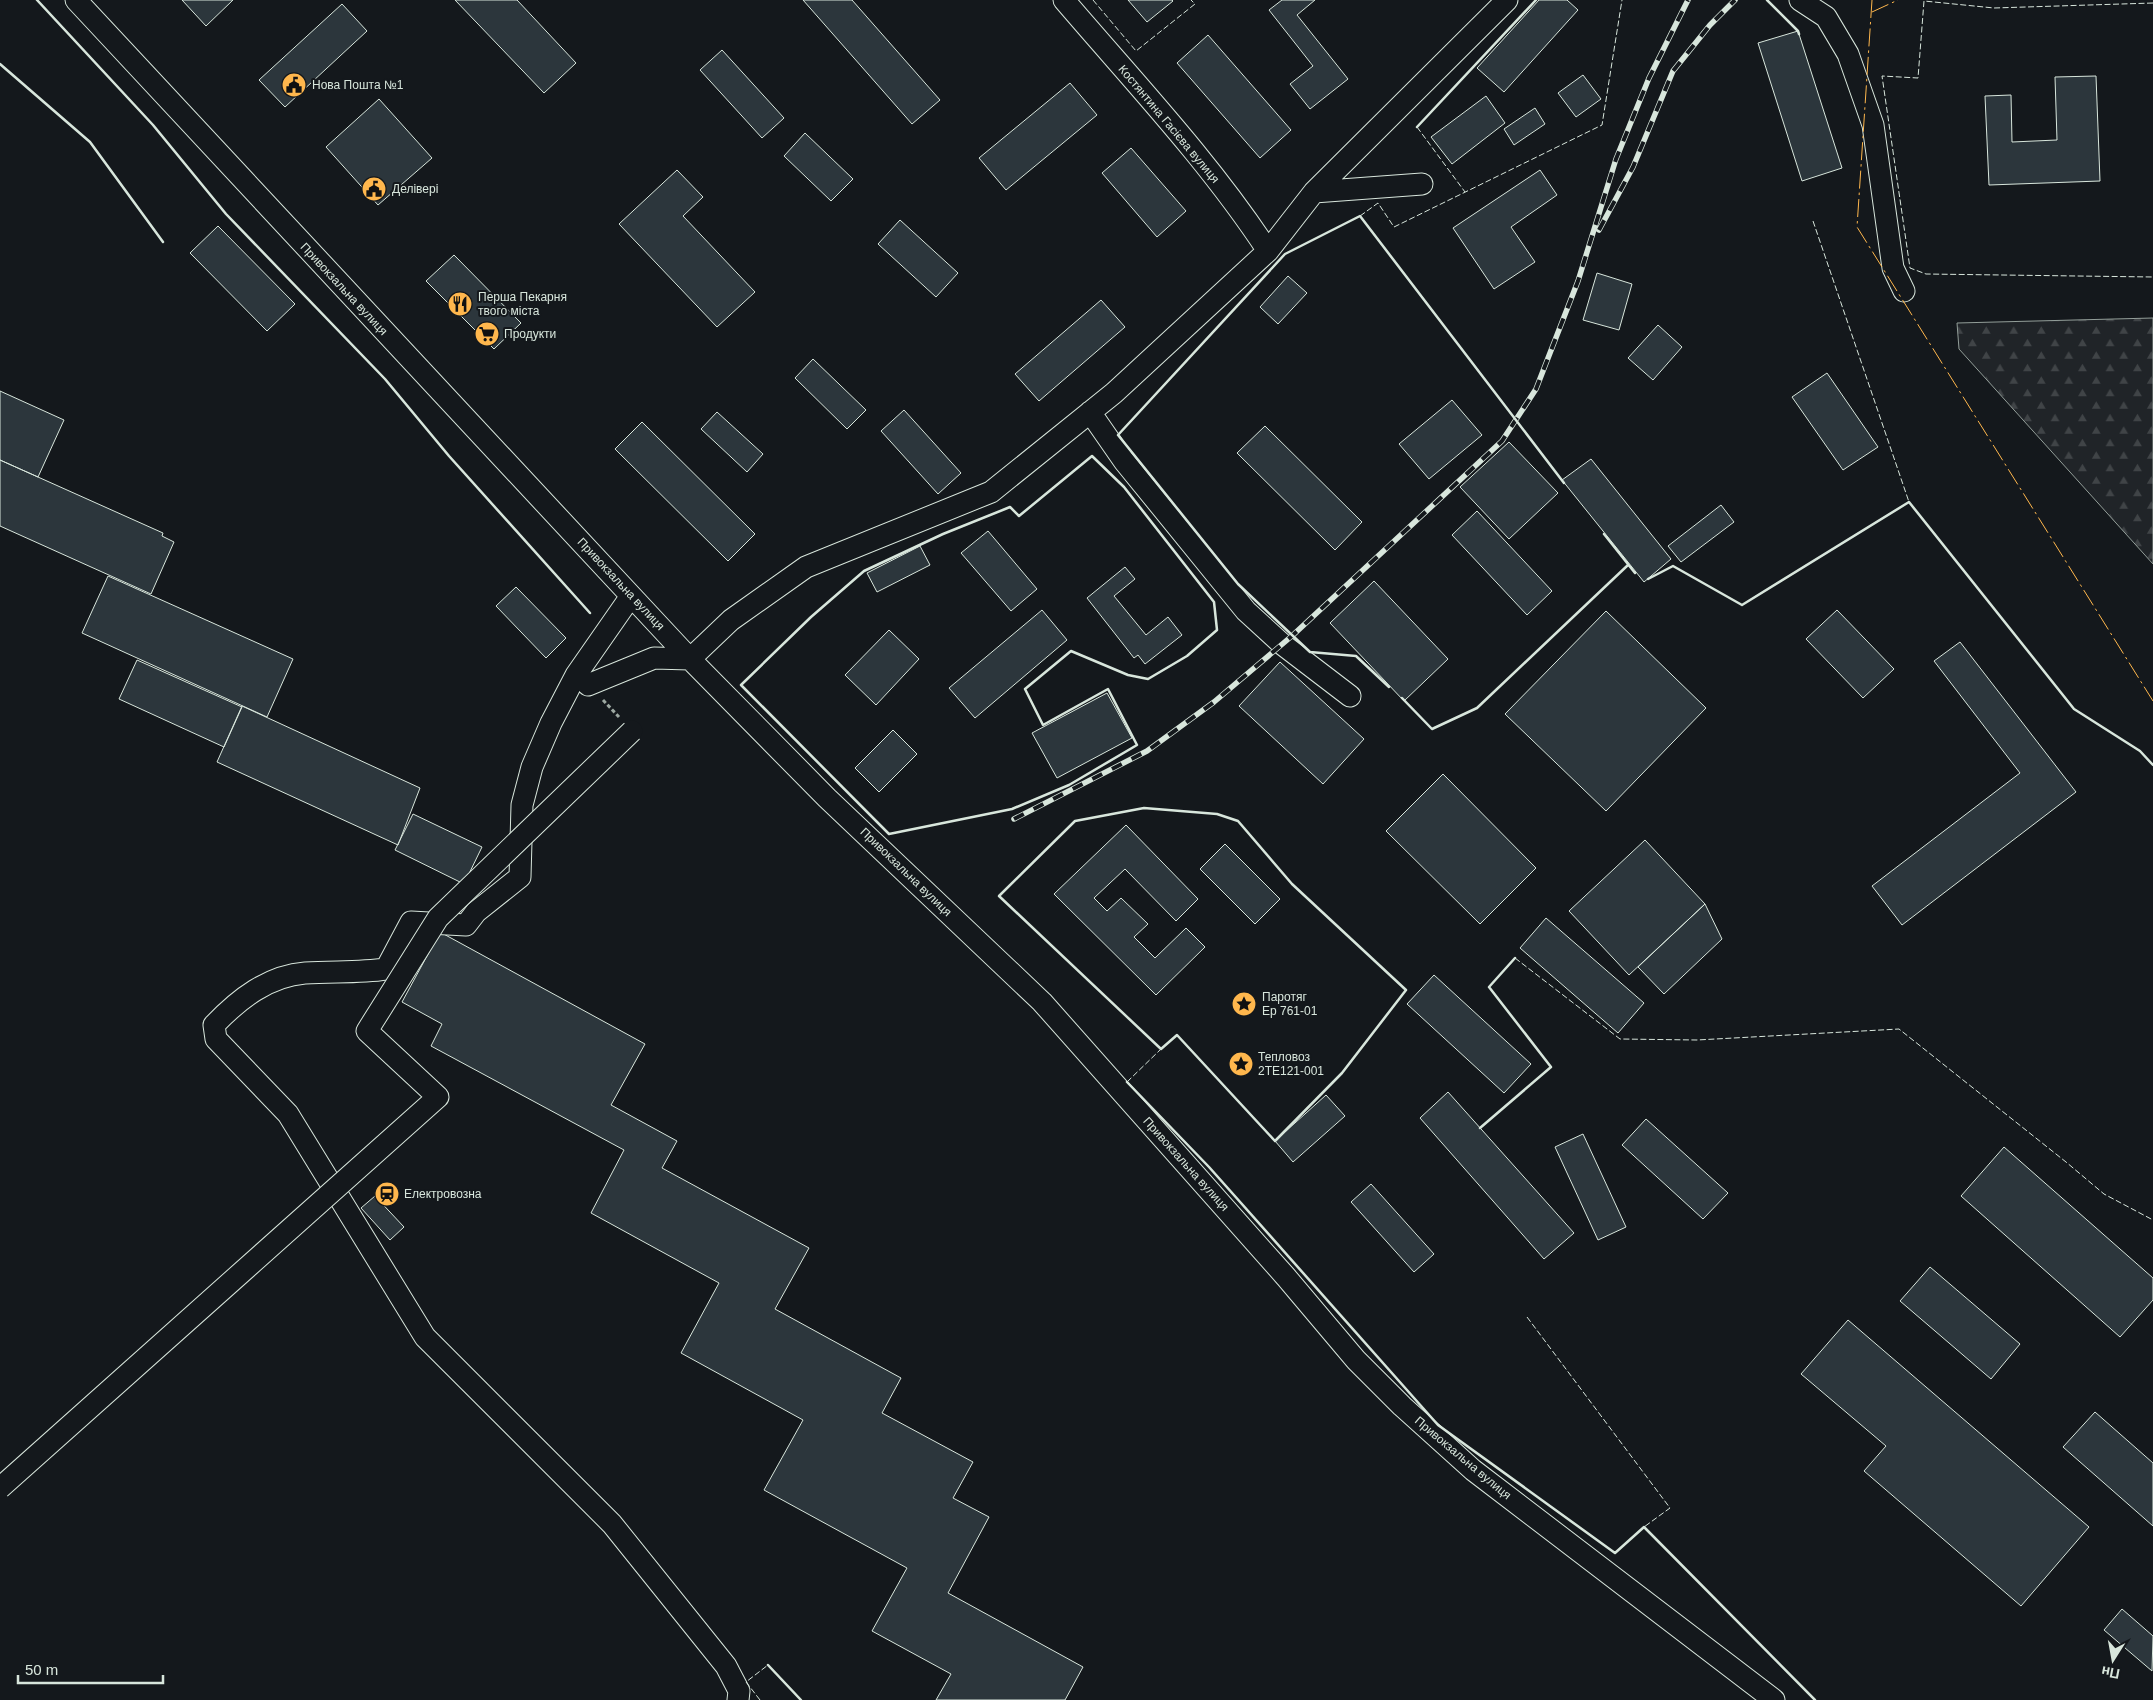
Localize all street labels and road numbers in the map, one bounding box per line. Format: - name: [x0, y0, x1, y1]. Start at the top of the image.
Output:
- street label: Костянтина Гасієва вулиця: [1116, 62, 1222, 186]
- street label: Привокзальна вулиця: [298, 240, 390, 338]
- street label: Привокзальна вулиця: [575, 535, 667, 633]
- street label: Привокзальна вулиця: [858, 825, 954, 919]
- street label: Привокзальна вулиця: [1140, 1114, 1232, 1214]
- street label: Привокзальна вулиця: [1412, 1414, 1514, 1502]

